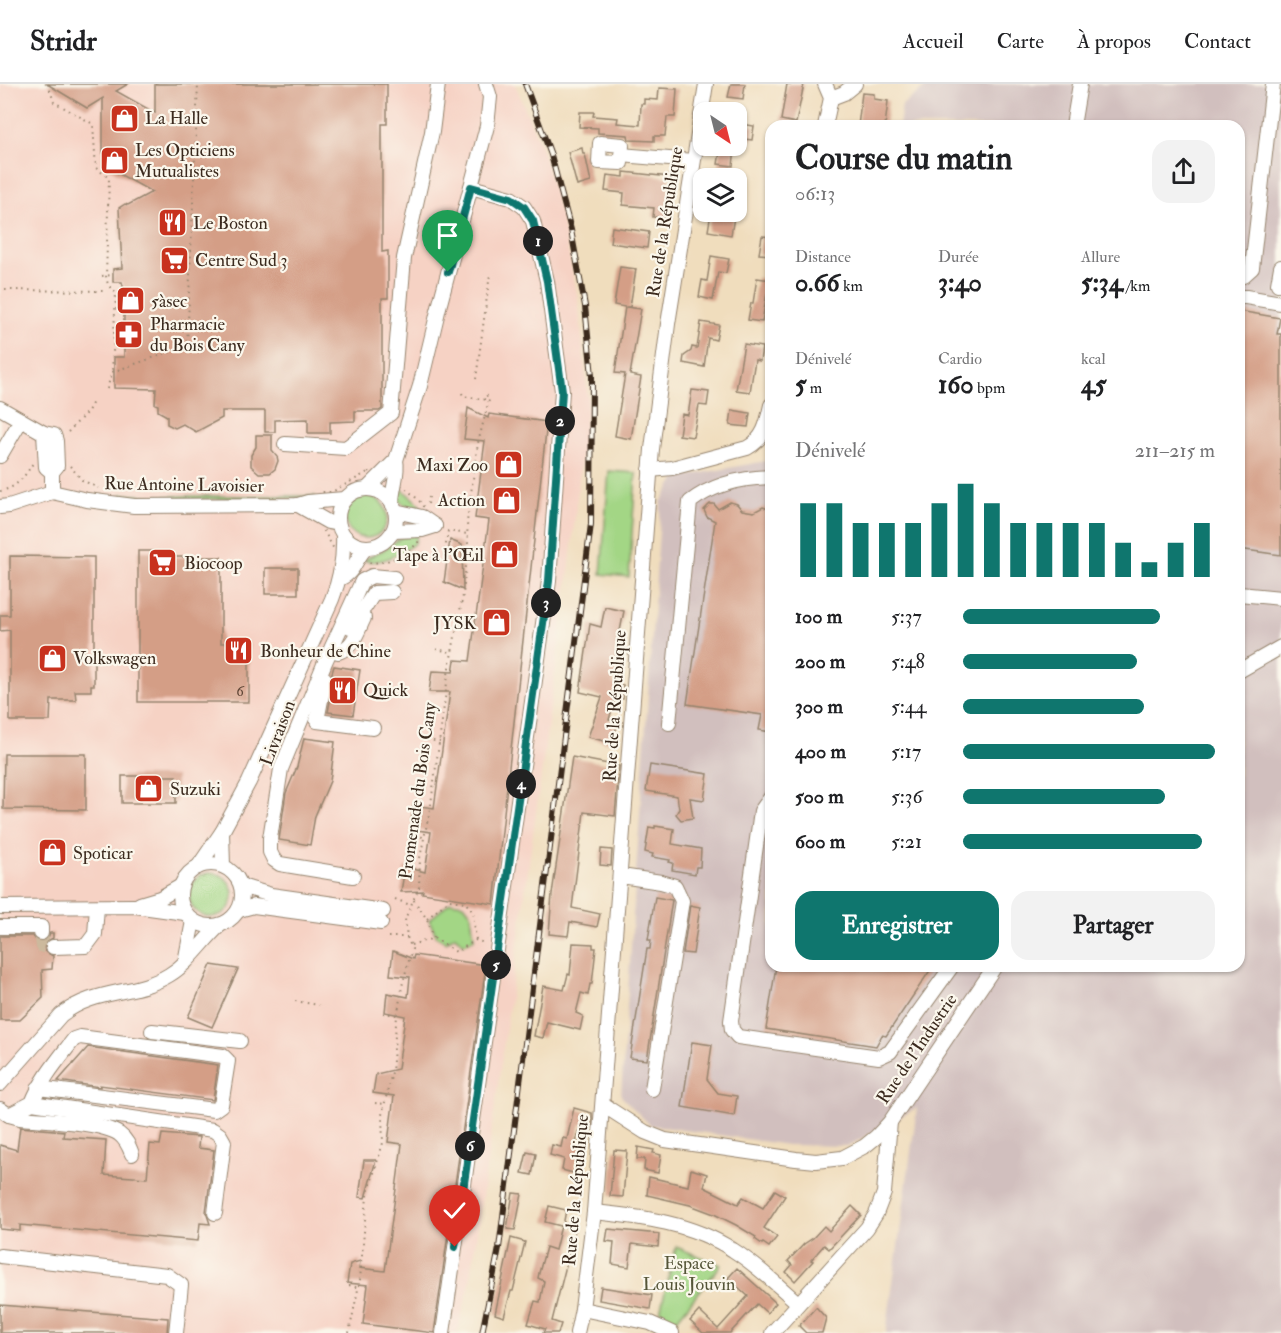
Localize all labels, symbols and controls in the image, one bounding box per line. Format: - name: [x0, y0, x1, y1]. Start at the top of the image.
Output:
- text: Stridr: [30, 24, 97, 59]
- text: Accueil: [903, 28, 964, 55]
- text: Carte: [997, 28, 1044, 55]
- text: À propos: [1077, 28, 1151, 55]
- text: Contact: [1184, 28, 1251, 55]
- shop icon: La Halle: [108, 102, 140, 134]
- north arrow: [693, 102, 747, 156]
- map controls: [693, 102, 747, 222]
- place label: La Halle: [145, 107, 209, 130]
- text: Course du matin: [795, 138, 1012, 179]
- place label: Les Opticiens Mutualistes: [135, 139, 235, 183]
- button: share: [1152, 140, 1215, 203]
- shop icon: Les Opticiens Mutualistes: [98, 144, 130, 176]
- street label: Rue de la République: [642, 145, 688, 299]
- button: layers: [693, 168, 747, 222]
- text: 06:13: [795, 181, 835, 206]
- restaurant icon: Le Boston: [156, 207, 188, 239]
- pin: [422, 210, 473, 272]
- place label: Le Boston: [193, 212, 268, 235]
- icon: arrive: [431, 219, 464, 252]
- pin: 1: [523, 226, 553, 256]
- text: 1: [535, 231, 541, 251]
- supermarket icon: Centre Sud 3: [158, 244, 190, 276]
- text: Distance: [795, 247, 851, 267]
- text: Durée: [938, 247, 979, 267]
- text: Allure: [1081, 247, 1120, 267]
- place label: Centre Sud 3: [195, 249, 288, 272]
- text: 0.66: [795, 267, 840, 299]
- text: 3:40: [938, 267, 982, 299]
- text: 5:34: [1081, 267, 1123, 299]
- text: km: [840, 276, 863, 296]
- text: /km: [1123, 276, 1150, 296]
- shop icon: 5àsec: [114, 285, 146, 317]
- place label: 5àsec: [151, 290, 187, 313]
- place label: Pharmacie du Bois Cany: [150, 313, 246, 357]
- pharmacy icon: Pharmacie du Bois Cany: [113, 318, 145, 350]
- text: Dénivelé: [795, 349, 851, 369]
- text: Cardio: [938, 349, 982, 369]
- text: kcal: [1081, 349, 1106, 369]
- text: 5: [795, 369, 806, 401]
- text: 160: [938, 369, 974, 401]
- text: 45: [1081, 369, 1106, 401]
- text: m: [806, 378, 822, 398]
- text: bpm: [974, 378, 1005, 398]
- pin: 2: [545, 406, 575, 436]
- text: 2: [556, 411, 564, 431]
- text: Dénivelé: [795, 438, 865, 463]
- text: 211–215 m: [1135, 438, 1215, 463]
- shop icon: Maxi Zoo: [493, 449, 525, 481]
- place label: Maxi Zoo: [416, 454, 488, 477]
- street label: Rue Antoine Lavoisier: [104, 472, 264, 498]
- shop icon: Action: [490, 484, 522, 516]
- place label: Action: [437, 489, 485, 512]
- shop icon: Tape à l'Œil: [489, 539, 521, 571]
- place label: Tape à l'Œil: [393, 544, 484, 567]
- supermarket icon: Biocoop: [147, 547, 179, 579]
- place label: Biocoop: [184, 552, 243, 575]
- pin: 3: [531, 588, 561, 618]
- text: 3: [543, 593, 549, 613]
- text: 100 m: [795, 604, 842, 629]
- text: 5:37: [891, 604, 922, 629]
- shop icon: JYSK: [481, 607, 513, 639]
- place label: JYSK: [433, 612, 476, 635]
- street label: Rue de la République: [598, 629, 632, 783]
- restaurant icon: Bonheur de Chine: [223, 635, 255, 667]
- place label: Bonheur de Chine: [260, 640, 391, 663]
- shop icon: Volkswagen: [36, 642, 68, 674]
- place label: Volkswagen: [73, 647, 156, 670]
- text: 200 m: [795, 649, 845, 674]
- text: 5:48: [891, 649, 925, 674]
- restaurant icon: Quick: [326, 674, 358, 706]
- place label: Quick: [363, 679, 408, 702]
- house number: 6: [236, 682, 245, 701]
- text: 300 m: [795, 694, 843, 719]
- text: 5:44: [891, 694, 926, 719]
- street label: Livraison: [255, 697, 301, 769]
- street label: Promenade du Bois Cany: [394, 700, 442, 881]
- text: 400 m: [795, 739, 846, 764]
- text: 5:17: [891, 739, 921, 764]
- pin: 4: [506, 769, 536, 799]
- shop icon: Suzuki: [133, 773, 165, 805]
- text: 4: [517, 774, 525, 794]
- place label: Suzuki: [170, 778, 221, 801]
- text: 500 m: [795, 784, 844, 809]
- text: 5:36: [891, 784, 923, 809]
- text: 600 m: [795, 829, 845, 854]
- text: 5:21: [891, 829, 922, 854]
- shop icon: Spoticar: [36, 837, 68, 869]
- place label: Spoticar: [73, 842, 133, 865]
- button: Enregistrer: [795, 891, 999, 960]
- button: Partager: [1011, 891, 1215, 960]
- pin: 5: [481, 950, 511, 980]
- text: 5: [492, 955, 500, 975]
- street label: Rue de l'Industrie: [872, 989, 963, 1109]
- street label: Rue de la République: [558, 1113, 594, 1267]
- pin: 6: [455, 1131, 485, 1161]
- text: 6: [466, 1136, 474, 1156]
- pin: [429, 1185, 480, 1247]
- icon: check: [438, 1194, 471, 1227]
- park label: Espace Louis Jouvin: [643, 1252, 735, 1296]

